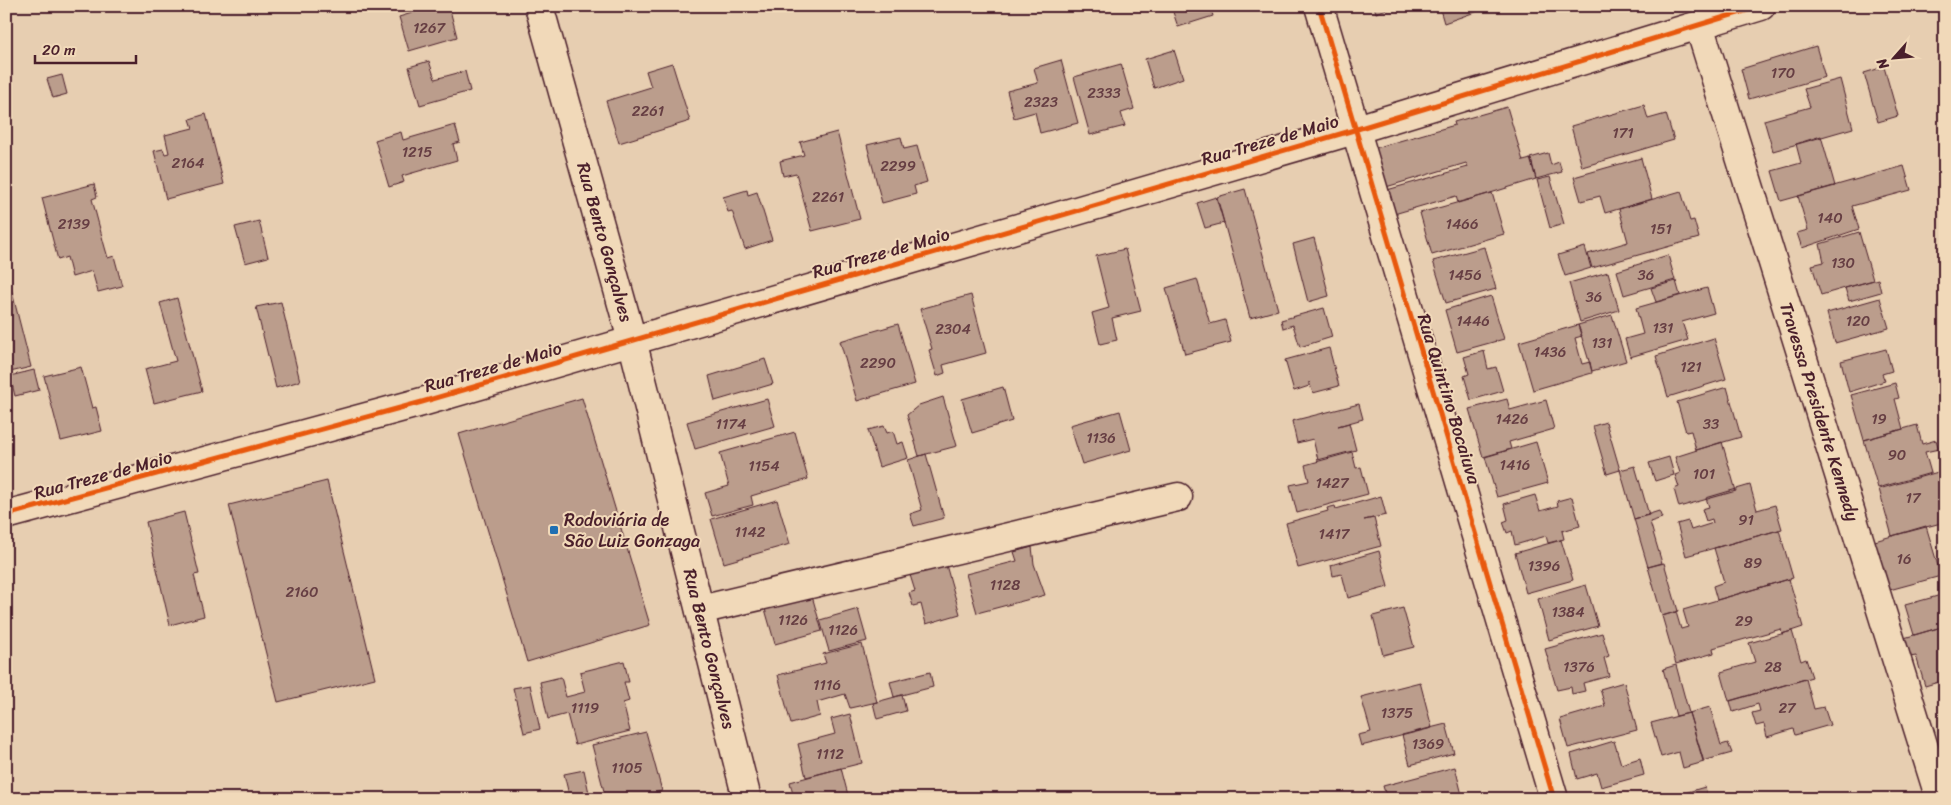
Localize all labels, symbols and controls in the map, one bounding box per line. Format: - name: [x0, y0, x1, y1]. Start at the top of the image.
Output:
- house number: 1267: [413, 15, 447, 41]
- scale bar: [35, 32, 136, 64]
- north arrow: [1868, 32, 1918, 82]
- text: 20 m: [42, 37, 76, 63]
- text: N: [1869, 53, 1897, 75]
- house number: 170: [1771, 60, 1795, 86]
- house number: 2333: [1087, 80, 1121, 106]
- house number: 2323: [1024, 89, 1058, 115]
- house number: 2261: [632, 98, 664, 124]
- street label: Rua Treze de Maio: [1197, 105, 1343, 175]
- house number: 171: [1612, 120, 1634, 146]
- house number: 1215: [402, 139, 432, 165]
- house number: 2164: [172, 150, 205, 176]
- house number: 2299: [880, 153, 916, 179]
- street label: Rua Bento Gonçalves: [567, 159, 642, 326]
- house number: 2261: [812, 184, 844, 210]
- house number: 140: [1817, 205, 1843, 231]
- house number: 2139: [58, 211, 90, 237]
- house number: 1466: [1446, 211, 1478, 237]
- house number: 151: [1650, 216, 1672, 242]
- street label: Rua Treze de Maio: [808, 218, 954, 288]
- house number: 130: [1831, 250, 1855, 276]
- house number: 1456: [1448, 262, 1482, 288]
- house number: 36: [1638, 262, 1654, 288]
- house number: 36: [1586, 284, 1602, 310]
- street label: Travessa Presidente Kennedy: [1770, 298, 1869, 526]
- house number: 1446: [1456, 308, 1490, 334]
- house number: 120: [1846, 308, 1870, 334]
- street label: Rua Quintino Bocaiuva: [1408, 310, 1490, 489]
- house number: 131: [1652, 315, 1674, 341]
- house number: 2304: [935, 316, 971, 342]
- house number: 131: [1591, 330, 1613, 356]
- street label: Rua Treze de Maio: [420, 332, 566, 402]
- house number: 1436: [1534, 339, 1566, 365]
- house number: 2290: [860, 350, 896, 376]
- house number: 121: [1680, 354, 1702, 380]
- house number: 1426: [1496, 406, 1529, 432]
- house number: 19: [1871, 406, 1887, 432]
- house number: 1174: [716, 411, 746, 437]
- house number: 33: [1703, 411, 1719, 437]
- house number: 1136: [1086, 425, 1116, 451]
- street label: Rua Treze de Maio: [30, 441, 176, 509]
- house number: 90: [1888, 442, 1906, 468]
- house number: 1416: [1500, 452, 1530, 478]
- house number: 1154: [748, 453, 780, 479]
- house number: 101: [1693, 461, 1715, 487]
- house number: 1427: [1315, 470, 1350, 496]
- house number: 17: [1905, 485, 1922, 511]
- place label: Rodoviária de São Luiz Gonzaga: [564, 504, 700, 557]
- house number: 91: [1738, 507, 1754, 533]
- house number: 1142: [735, 519, 766, 545]
- house number: 1417: [1319, 521, 1351, 547]
- marker: Rodoviária de São Luiz Gonzaga: [548, 524, 560, 536]
- house number: 16: [1897, 546, 1911, 572]
- house number: 89: [1744, 550, 1762, 576]
- house number: 1396: [1528, 553, 1560, 579]
- street label: Rua Bento Gonçalves: [674, 565, 745, 733]
- house number: 1128: [990, 572, 1020, 598]
- house number: 2160: [285, 579, 319, 605]
- house number: 1384: [1551, 599, 1585, 625]
- house number: 1126: [778, 607, 808, 633]
- house number: 29: [1735, 608, 1753, 634]
- house number: 1126: [828, 617, 858, 643]
- house number: 1376: [1563, 654, 1595, 680]
- house number: 28: [1764, 654, 1782, 680]
- house number: 1116: [813, 672, 841, 698]
- house number: 1119: [571, 695, 599, 721]
- house number: 27: [1778, 695, 1797, 721]
- house number: 1375: [1381, 700, 1413, 726]
- house number: 1369: [1412, 731, 1444, 757]
- house number: 1112: [816, 741, 844, 767]
- house number: 1105: [611, 755, 643, 781]

